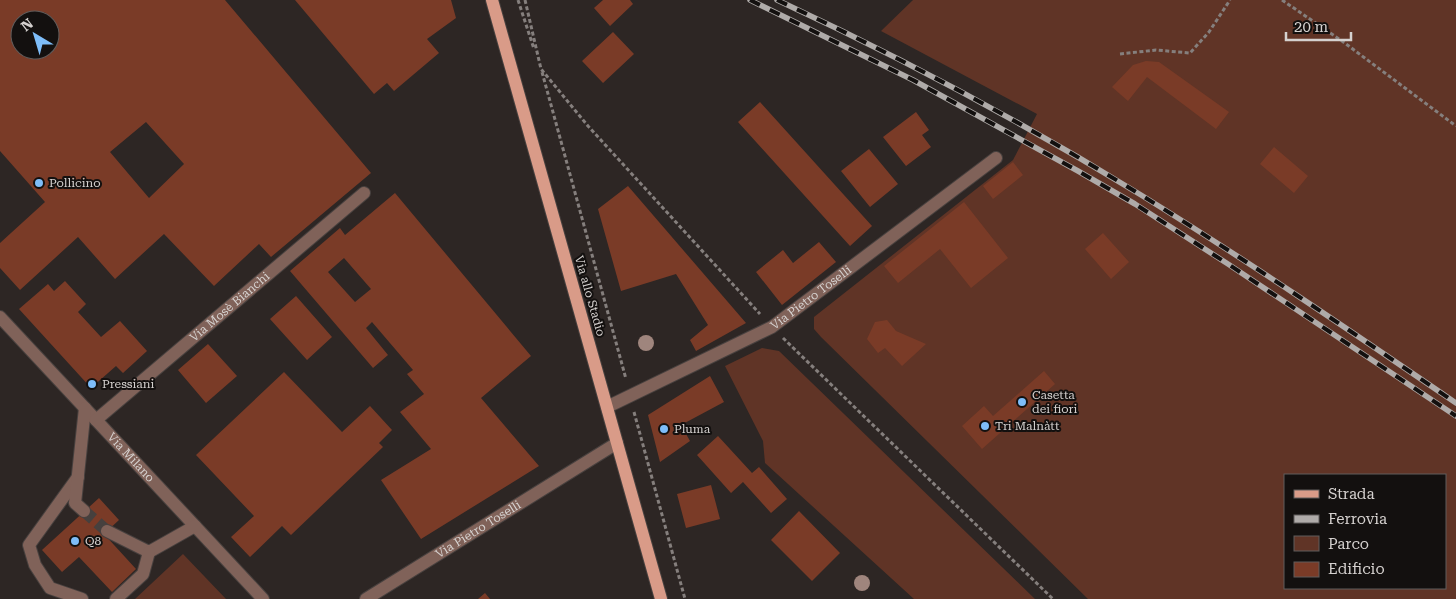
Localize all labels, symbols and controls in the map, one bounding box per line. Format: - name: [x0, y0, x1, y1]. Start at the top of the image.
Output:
- north arrow: [10, 10, 60, 60]
- scale bar: [1286, 10, 1351, 42]
- text: N: [18, 15, 36, 34]
- text: 20 m: [1294, 18, 1329, 36]
- place label: Pollicino: [49, 176, 101, 190]
- marker: Pollicino: [33, 177, 45, 189]
- street label: Via allo Stadio: [572, 254, 608, 338]
- street label: Via Pietro Toselli: [768, 263, 854, 333]
- street label: Via Mosè Bianchi: [187, 269, 272, 345]
- place label: Pressiani: [102, 377, 155, 391]
- marker: Pressiani: [86, 378, 98, 390]
- place label: Casetta dei fiori: [1032, 388, 1078, 416]
- marker: Casetta dei fiori: [1016, 396, 1028, 408]
- place label: Tri Malnàtt: [995, 419, 1060, 433]
- marker: Tri Malnàtt: [979, 420, 991, 432]
- place label: Pluma: [674, 422, 711, 436]
- marker: Pluma: [658, 423, 670, 435]
- street label: Via Milano: [105, 430, 157, 485]
- legend: [1284, 474, 1446, 589]
- text: Strada: [1328, 485, 1375, 503]
- street label: Via Pietro Toselli: [433, 498, 523, 561]
- text: Ferrovia: [1328, 510, 1387, 528]
- place label: Q8: [85, 534, 102, 548]
- marker: Q8: [69, 535, 81, 547]
- text: Parco: [1328, 535, 1369, 553]
- text: Edificio: [1328, 560, 1385, 578]

